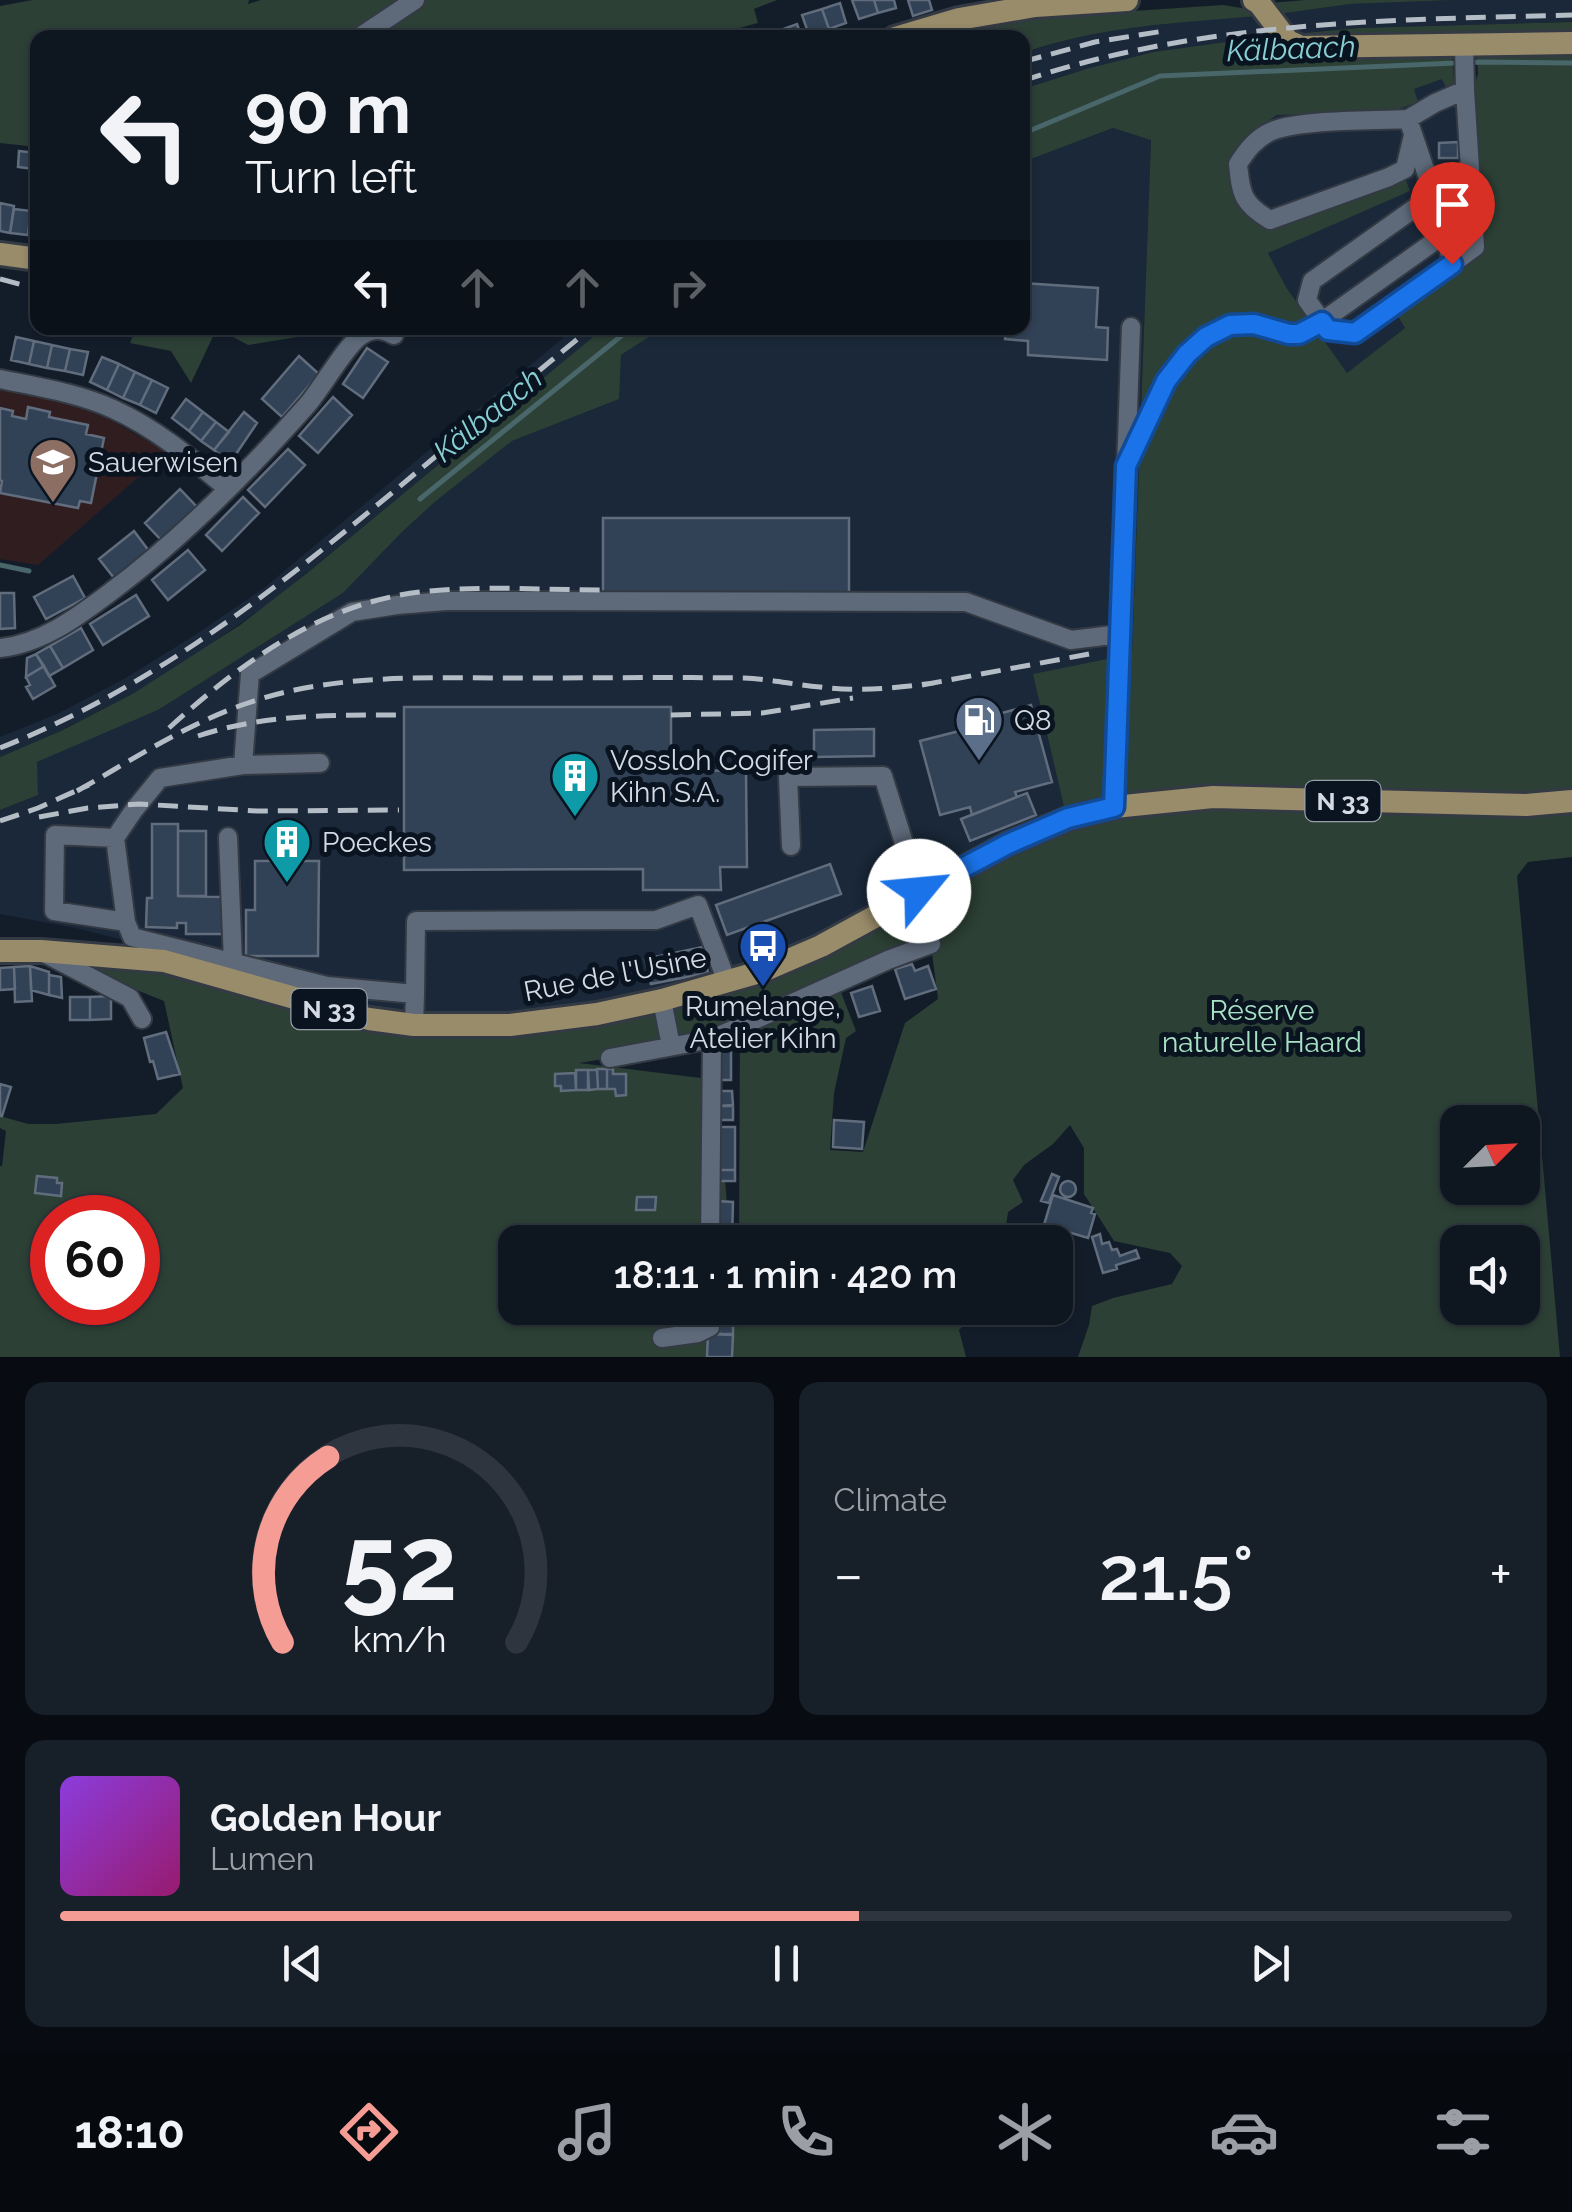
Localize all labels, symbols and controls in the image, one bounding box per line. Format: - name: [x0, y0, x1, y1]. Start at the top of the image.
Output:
- water label: Kälbaach: [1226, 29, 1356, 68]
- text: 90 m: [245, 67, 411, 149]
- icon: left: [80, 70, 210, 200]
- text: Turn left: [245, 151, 417, 204]
- pin: [1410, 162, 1495, 265]
- icon: arrive: [1425, 177, 1480, 232]
- icon: left: [345, 260, 400, 315]
- icon: ahead: [450, 260, 505, 315]
- icon: ahead: [555, 260, 610, 315]
- icon: right: [660, 260, 715, 315]
- water label: Kälbaach: [426, 360, 549, 469]
- school or university icon: Sauerwisen: [27, 436, 79, 504]
- place label: Sauerwisen: [88, 446, 238, 479]
- fuel station icon: Q8: [953, 694, 1005, 762]
- place label: Q8: [1014, 704, 1052, 737]
- place label: Vossloh Cogifer Kihn S.A.: [610, 744, 813, 809]
- building icon: Vossloh Cogifer Kihn S.A.: [549, 750, 601, 818]
- road number: N 33: [1306, 781, 1380, 821]
- building icon: Poeckes: [261, 816, 313, 884]
- place label: Poeckes: [322, 826, 432, 859]
- position arrow: [867, 839, 971, 943]
- bus stop icon: Rumelange, Atelier Kihn: [737, 920, 789, 988]
- street label: Rue de l'Usine: [521, 941, 709, 1008]
- road number: N 33: [292, 989, 366, 1029]
- place label: Rumelange, Atelier Kihn: [685, 990, 841, 1055]
- park label: Réserve naturelle Haard: [1162, 994, 1362, 1059]
- north arrow: [1440, 1105, 1540, 1205]
- map controls: [1440, 1105, 1540, 1325]
- speed limit sign: 60: [30, 1195, 160, 1325]
- button: sound: [1440, 1225, 1540, 1325]
- text: 18:11 · 1 min · 420 m: [614, 1252, 957, 1297]
- text: Climate: [834, 1481, 947, 1518]
- text: 52: [341, 1502, 457, 1624]
- text: 21.5°: [1099, 1529, 1253, 1618]
- text: −: [834, 1542, 863, 1607]
- text: +: [1489, 1542, 1512, 1607]
- text: km/h: [352, 1618, 446, 1660]
- text: Golden Hour: [210, 1795, 441, 1840]
- text: Lumen: [210, 1840, 314, 1877]
- icon: previous: [275, 1936, 330, 1991]
- icon: pause: [759, 1936, 814, 1991]
- icon: next: [1243, 1936, 1298, 1991]
- icon: directions: [334, 2097, 404, 2167]
- icon: music: [552, 2097, 622, 2167]
- icon: phone: [771, 2097, 841, 2167]
- icon: climate: [990, 2097, 1060, 2167]
- icon: car: [1209, 2097, 1279, 2167]
- icon: filters: [1428, 2097, 1498, 2167]
- text: 18:10: [74, 2106, 185, 2159]

